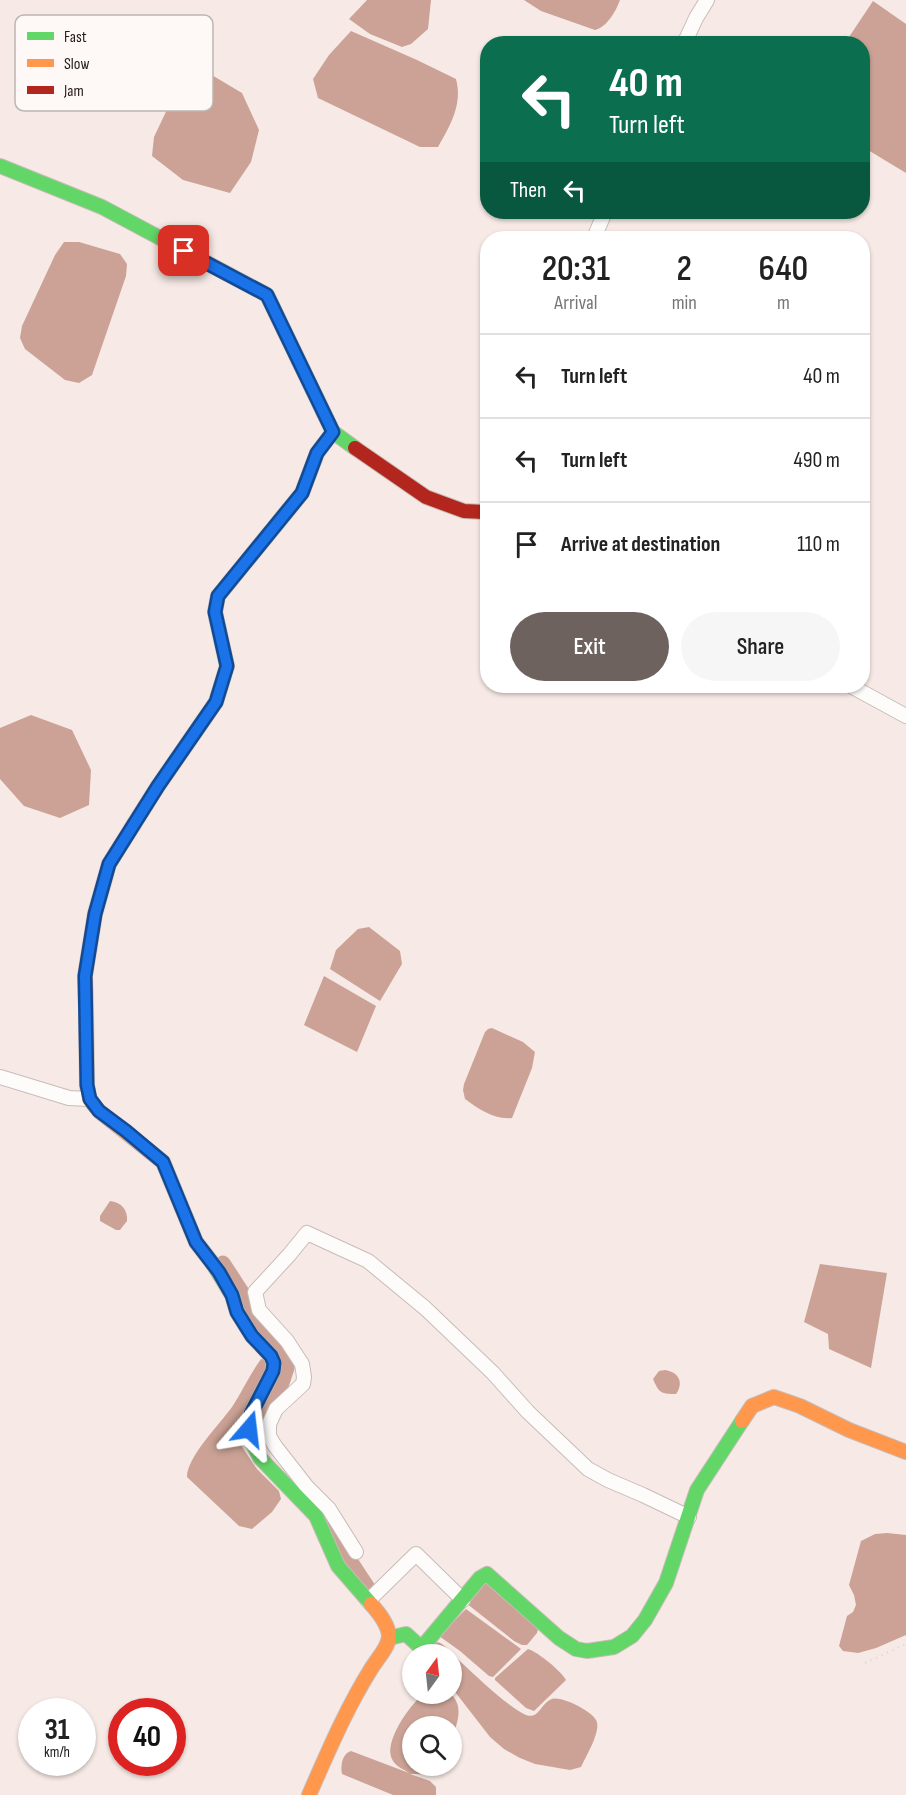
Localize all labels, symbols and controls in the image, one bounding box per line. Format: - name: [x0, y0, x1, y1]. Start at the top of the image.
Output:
- legend: [15, 15, 213, 111]
- text: Fast: [64, 28, 87, 47]
- text: Slow: [64, 55, 89, 74]
- text: 40 m: [609, 58, 683, 109]
- icon: left: [510, 60, 588, 138]
- text: Jam: [63, 82, 84, 101]
- text: Turn left: [609, 109, 685, 141]
- icon: left: [558, 174, 591, 207]
- text: Then: [510, 177, 546, 204]
- pin: [158, 225, 209, 276]
- icon: arrive: [167, 234, 200, 267]
- text: 20:31: [542, 248, 610, 291]
- text: 2: [677, 248, 692, 291]
- text: 640: [759, 248, 808, 291]
- text: Arrival: [554, 291, 597, 315]
- text: min: [672, 291, 697, 315]
- text: m: [777, 291, 790, 315]
- icon: left: [510, 360, 543, 393]
- text: Turn left: [561, 363, 627, 390]
- text: 40 m: [803, 363, 840, 390]
- icon: left: [510, 444, 543, 477]
- text: Turn left: [561, 447, 627, 474]
- text: 490 m: [794, 447, 840, 474]
- icon: arrive: [510, 528, 543, 561]
- text: Arrive at destination: [561, 531, 720, 558]
- text: 110 m: [797, 531, 840, 558]
- button: Exit: [510, 612, 669, 681]
- button: Share: [681, 612, 840, 681]
- position arrow: [217, 1397, 281, 1461]
- north arrow: [402, 1644, 462, 1704]
- map controls: [402, 1644, 462, 1776]
- speed limit sign: 40: [108, 1698, 186, 1776]
- text: 31: [44, 1712, 70, 1748]
- button: search: [402, 1716, 462, 1776]
- text: km/h: [44, 1743, 70, 1762]

